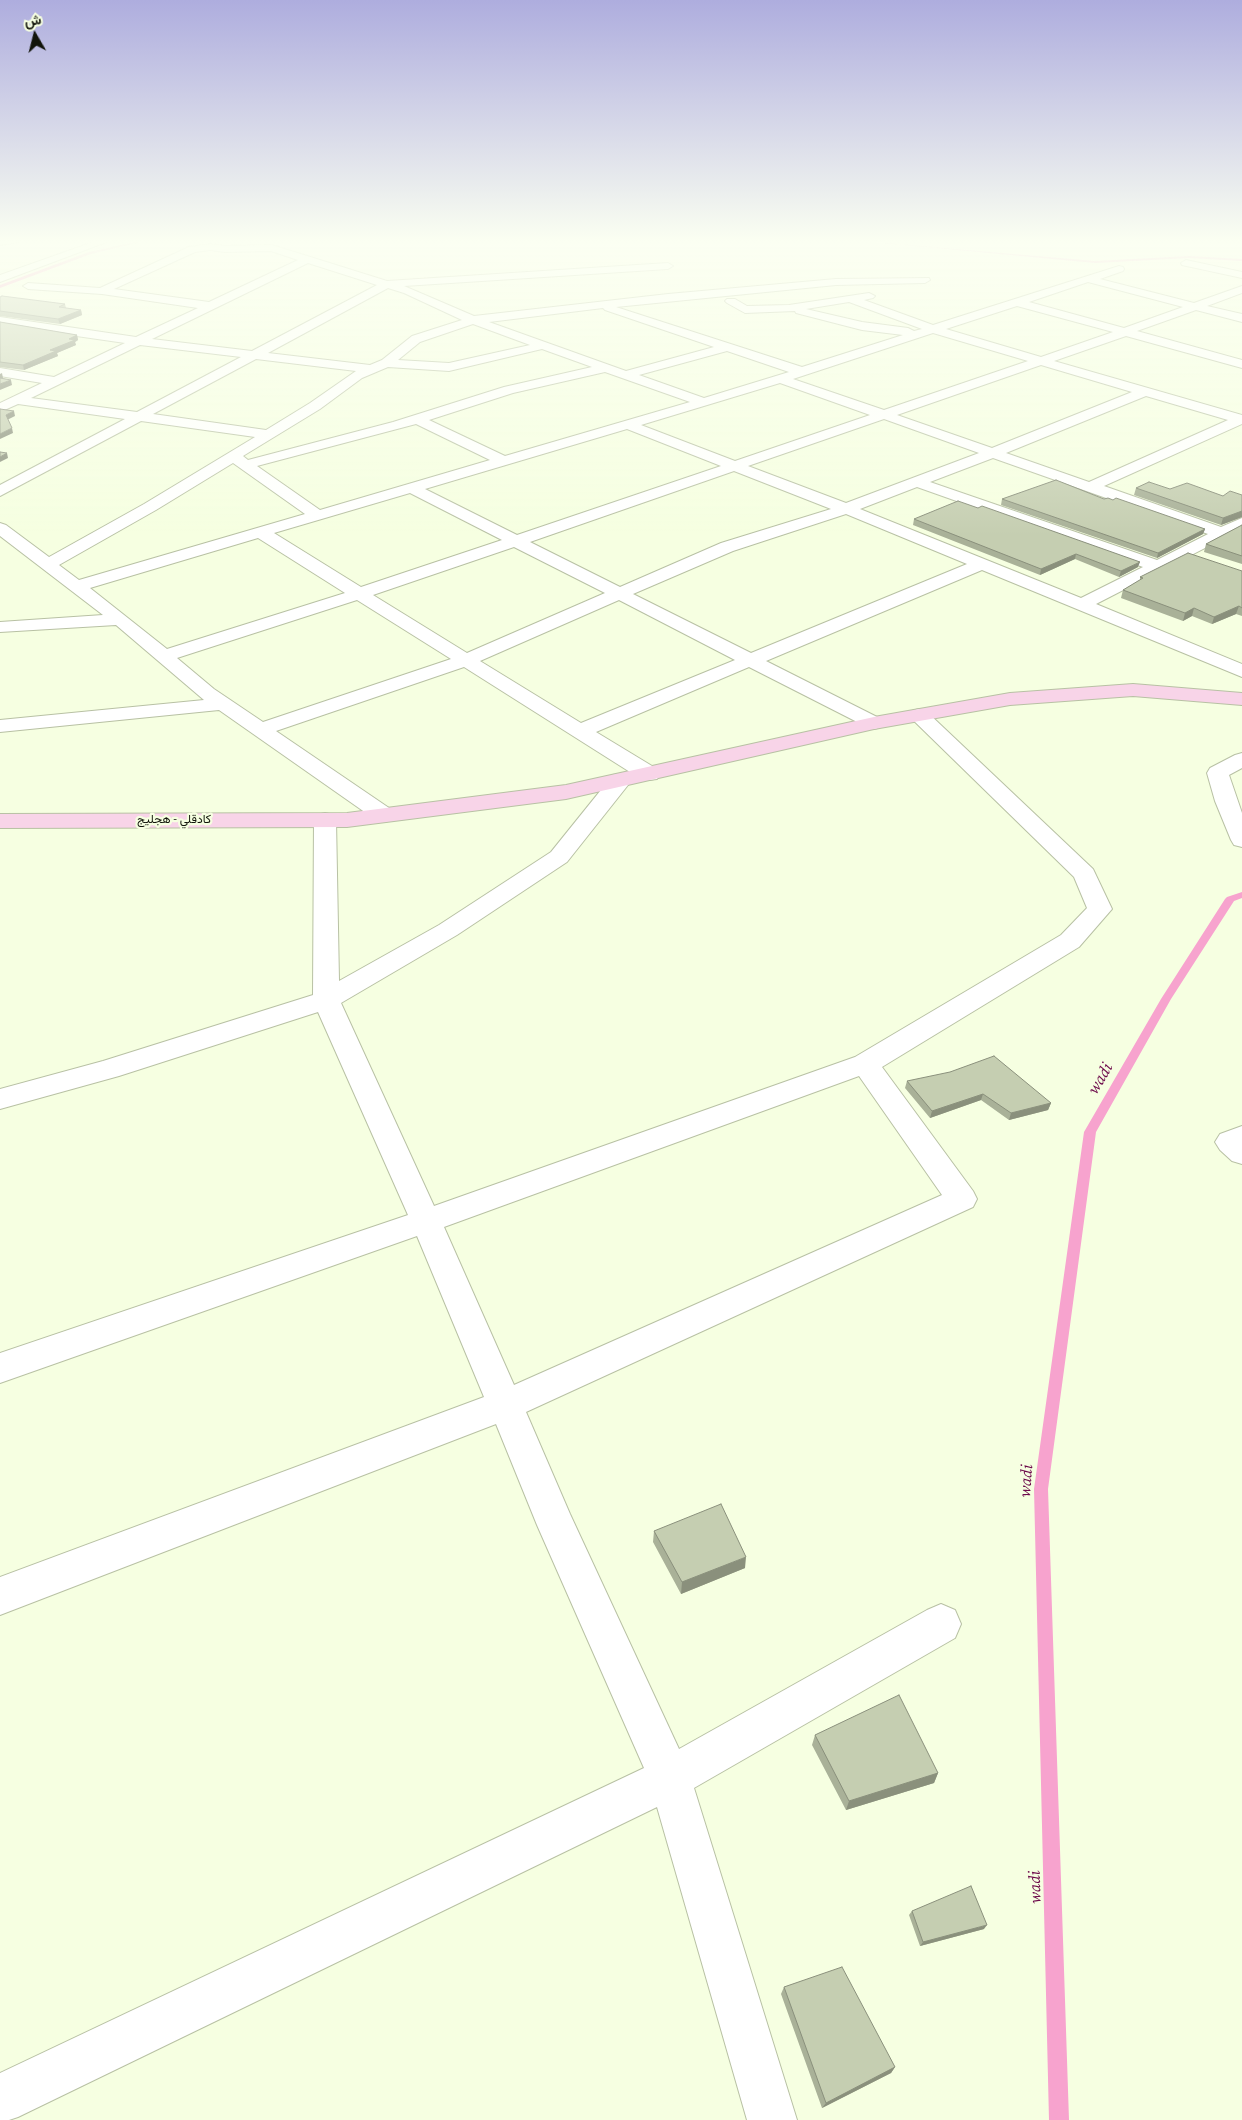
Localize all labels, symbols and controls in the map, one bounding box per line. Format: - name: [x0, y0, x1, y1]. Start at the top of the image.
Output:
- text: ش: [23, 9, 43, 31]
- north arrow: [10, 10, 60, 60]
- street label: كادقلي - هجليج: [137, 813, 211, 827]
- water label: wadi: [1084, 1060, 1118, 1098]
- water label: wadi: [1016, 1464, 1038, 1498]
- water label: wadi: [1026, 1870, 1046, 1904]

